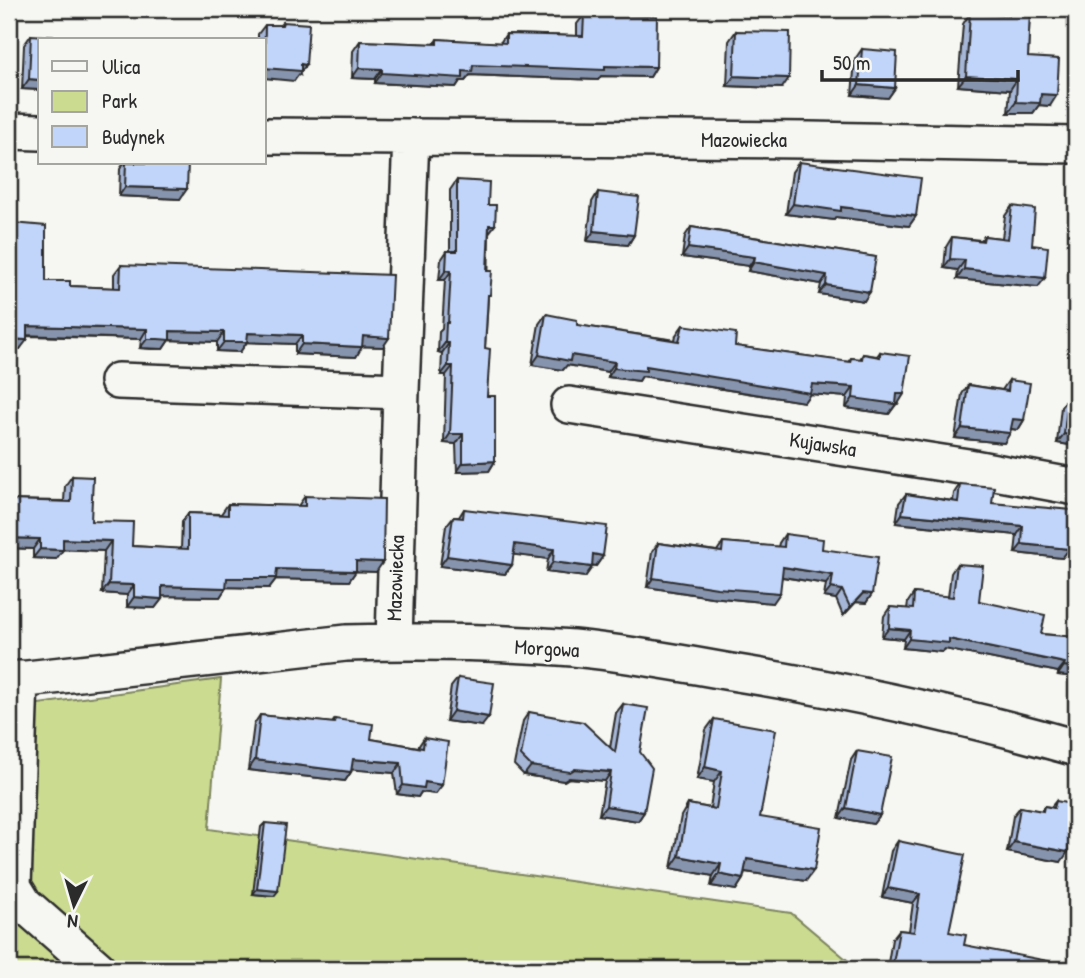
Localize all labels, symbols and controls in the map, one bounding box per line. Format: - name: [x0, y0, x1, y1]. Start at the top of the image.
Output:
- legend: [38, 38, 266, 164]
- scale bar: [822, 38, 1018, 82]
- text: 50 m: [833, 48, 870, 77]
- text: Ulica: [102, 52, 140, 81]
- text: Park: [102, 86, 137, 115]
- text: Budynek: [102, 122, 165, 151]
- street label: Mazowiecka: [701, 125, 787, 154]
- street label: Kujawska: [787, 424, 859, 464]
- street label: Mazowiecka: [379, 534, 411, 622]
- street label: Morgowa: [514, 632, 580, 664]
- north arrow: [38, 870, 108, 940]
- text: N: [66, 909, 79, 935]

